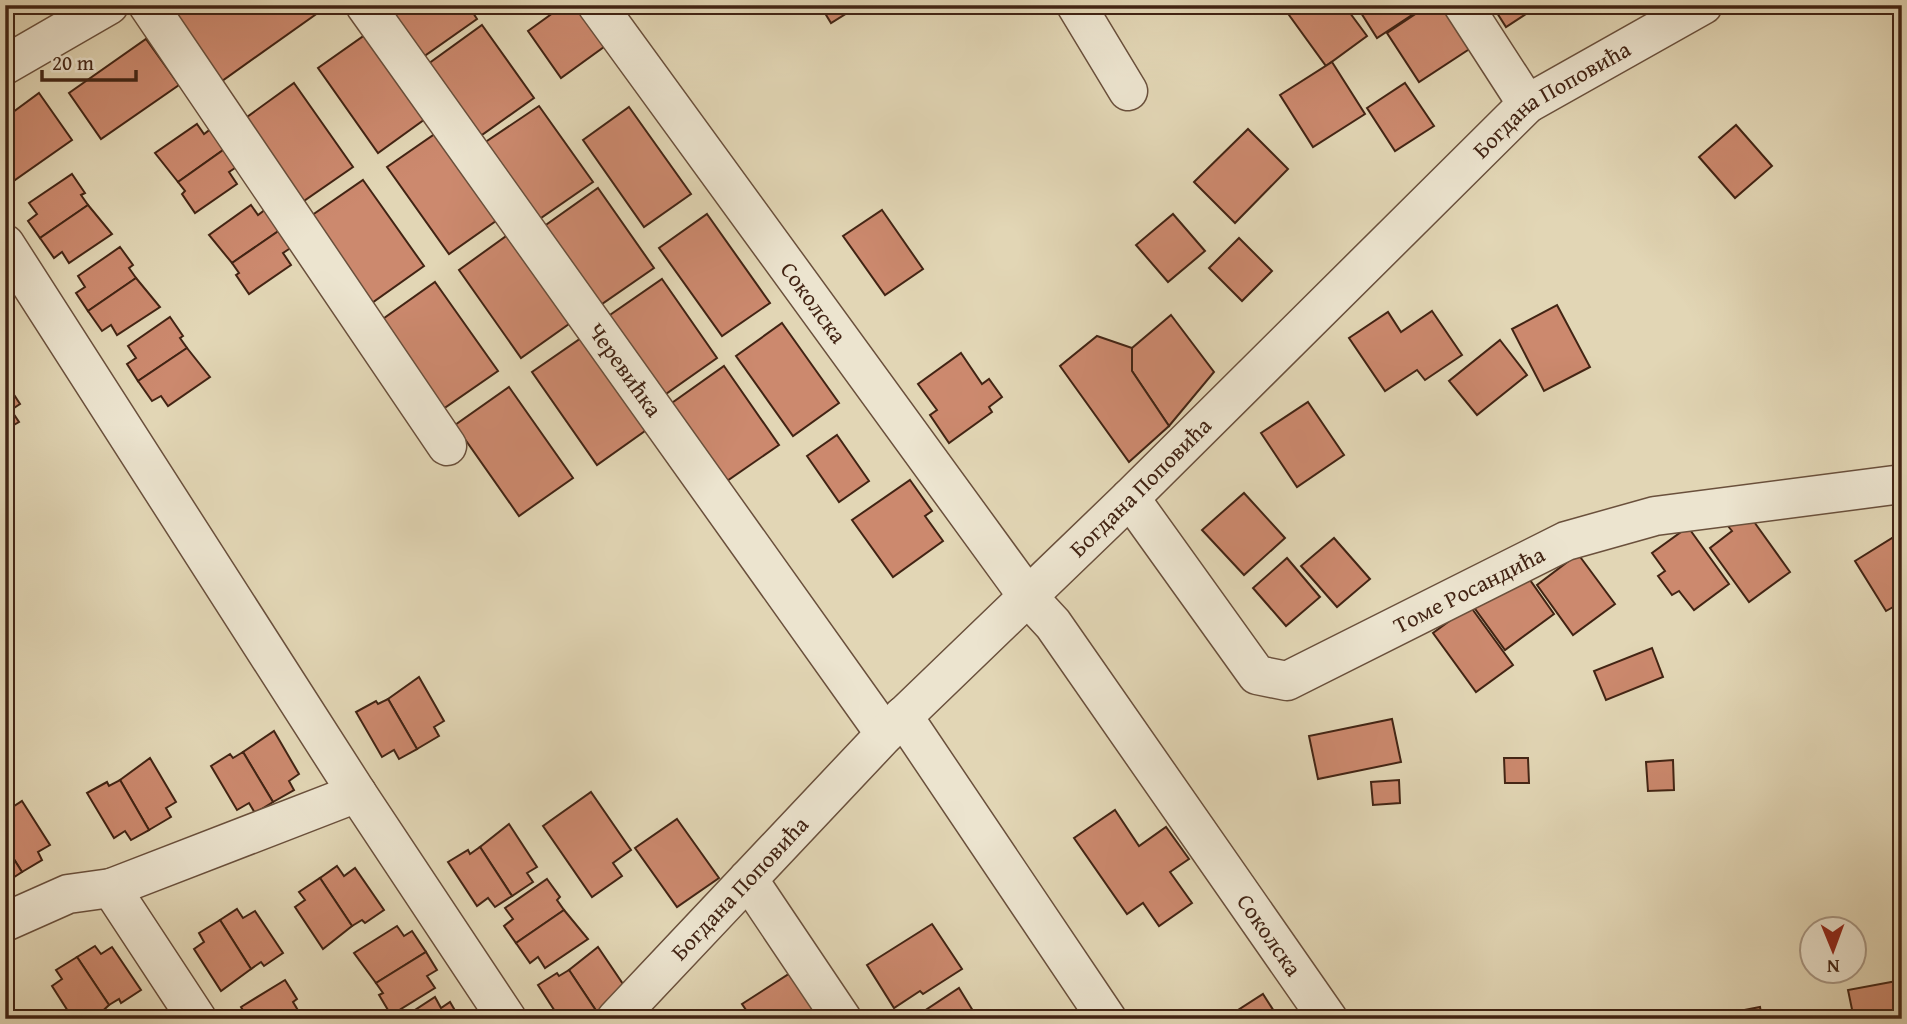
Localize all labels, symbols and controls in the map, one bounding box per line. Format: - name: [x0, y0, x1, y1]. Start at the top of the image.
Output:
- street label: Богдана Поповића: [1465, 32, 1636, 165]
- scale bar: [42, 38, 136, 82]
- text: 20 m: [52, 47, 94, 78]
- street label: Соколска: [773, 254, 855, 350]
- street label: Черевићка: [581, 316, 671, 423]
- street label: Богдана Поповића: [1061, 409, 1218, 564]
- street label: Томе Росандића: [1387, 537, 1550, 641]
- street label: Богдана Поповића: [663, 808, 816, 967]
- street label: Соколска: [1230, 887, 1310, 983]
- north arrow: [1798, 916, 1868, 986]
- text: N: [1826, 953, 1840, 981]

